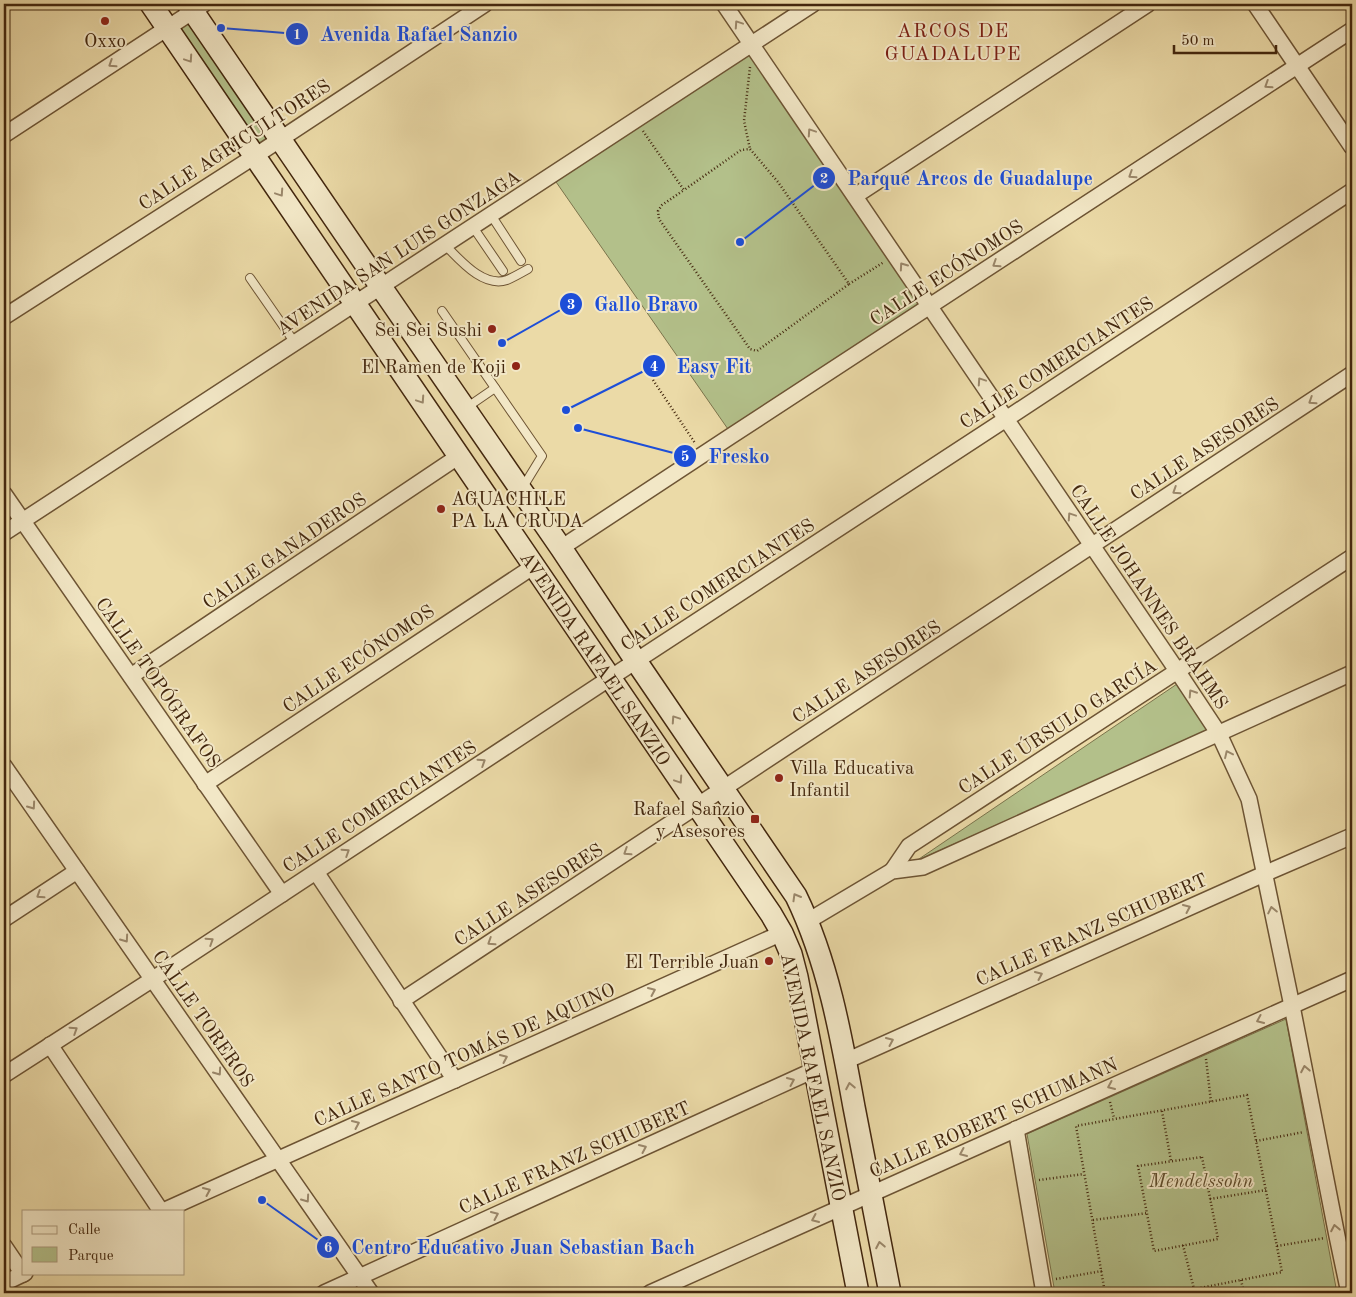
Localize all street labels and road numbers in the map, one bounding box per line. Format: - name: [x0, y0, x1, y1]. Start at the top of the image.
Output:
- street label: CALLE AGRICULTORES: [136, 77, 335, 215]
- street label: AVENIDA SAN LUIS GONZAGA: [274, 168, 525, 340]
- street label: CALLE ECÓNOMOS: [865, 213, 1027, 331]
- street label: CALLE COMERCIANTES: [957, 294, 1158, 434]
- street label: CALLE ASESORES: [1128, 395, 1283, 505]
- street label: CALLE JOHANNES BRAHMS: [1066, 482, 1230, 713]
- street label: CALLE GANADEROS: [200, 490, 371, 614]
- street label: CALLE COMERCIANTES: [618, 516, 819, 656]
- street label: AVENIDA RAFAEL SANZIO: [515, 549, 673, 770]
- street label: CALLE TOPÓGRAFOS: [91, 592, 227, 772]
- street label: CALLE ECÓNOMOS: [277, 598, 439, 718]
- street label: CALLE ASESORES: [790, 618, 945, 728]
- street label: CALLE ÚRSULO GARCÍA: [953, 652, 1161, 799]
- street label: CALLE COMERCIANTES: [280, 738, 481, 878]
- street label: CALLE ASESORES: [452, 841, 607, 951]
- street label: CALLE FRANZ SCHUBERT: [973, 872, 1211, 991]
- street label: CALLE TOREROS: [148, 947, 256, 1091]
- street label: AVENIDA RAFAEL SANZIO: [776, 952, 847, 1203]
- street label: CALLE SANTO TOMÁS DE AQUINO: [310, 977, 619, 1132]
- street label: CALLE ROBERT SCHUMANN: [867, 1056, 1121, 1183]
- street label: CALLE FRANZ SCHUBERT: [456, 1100, 694, 1219]

